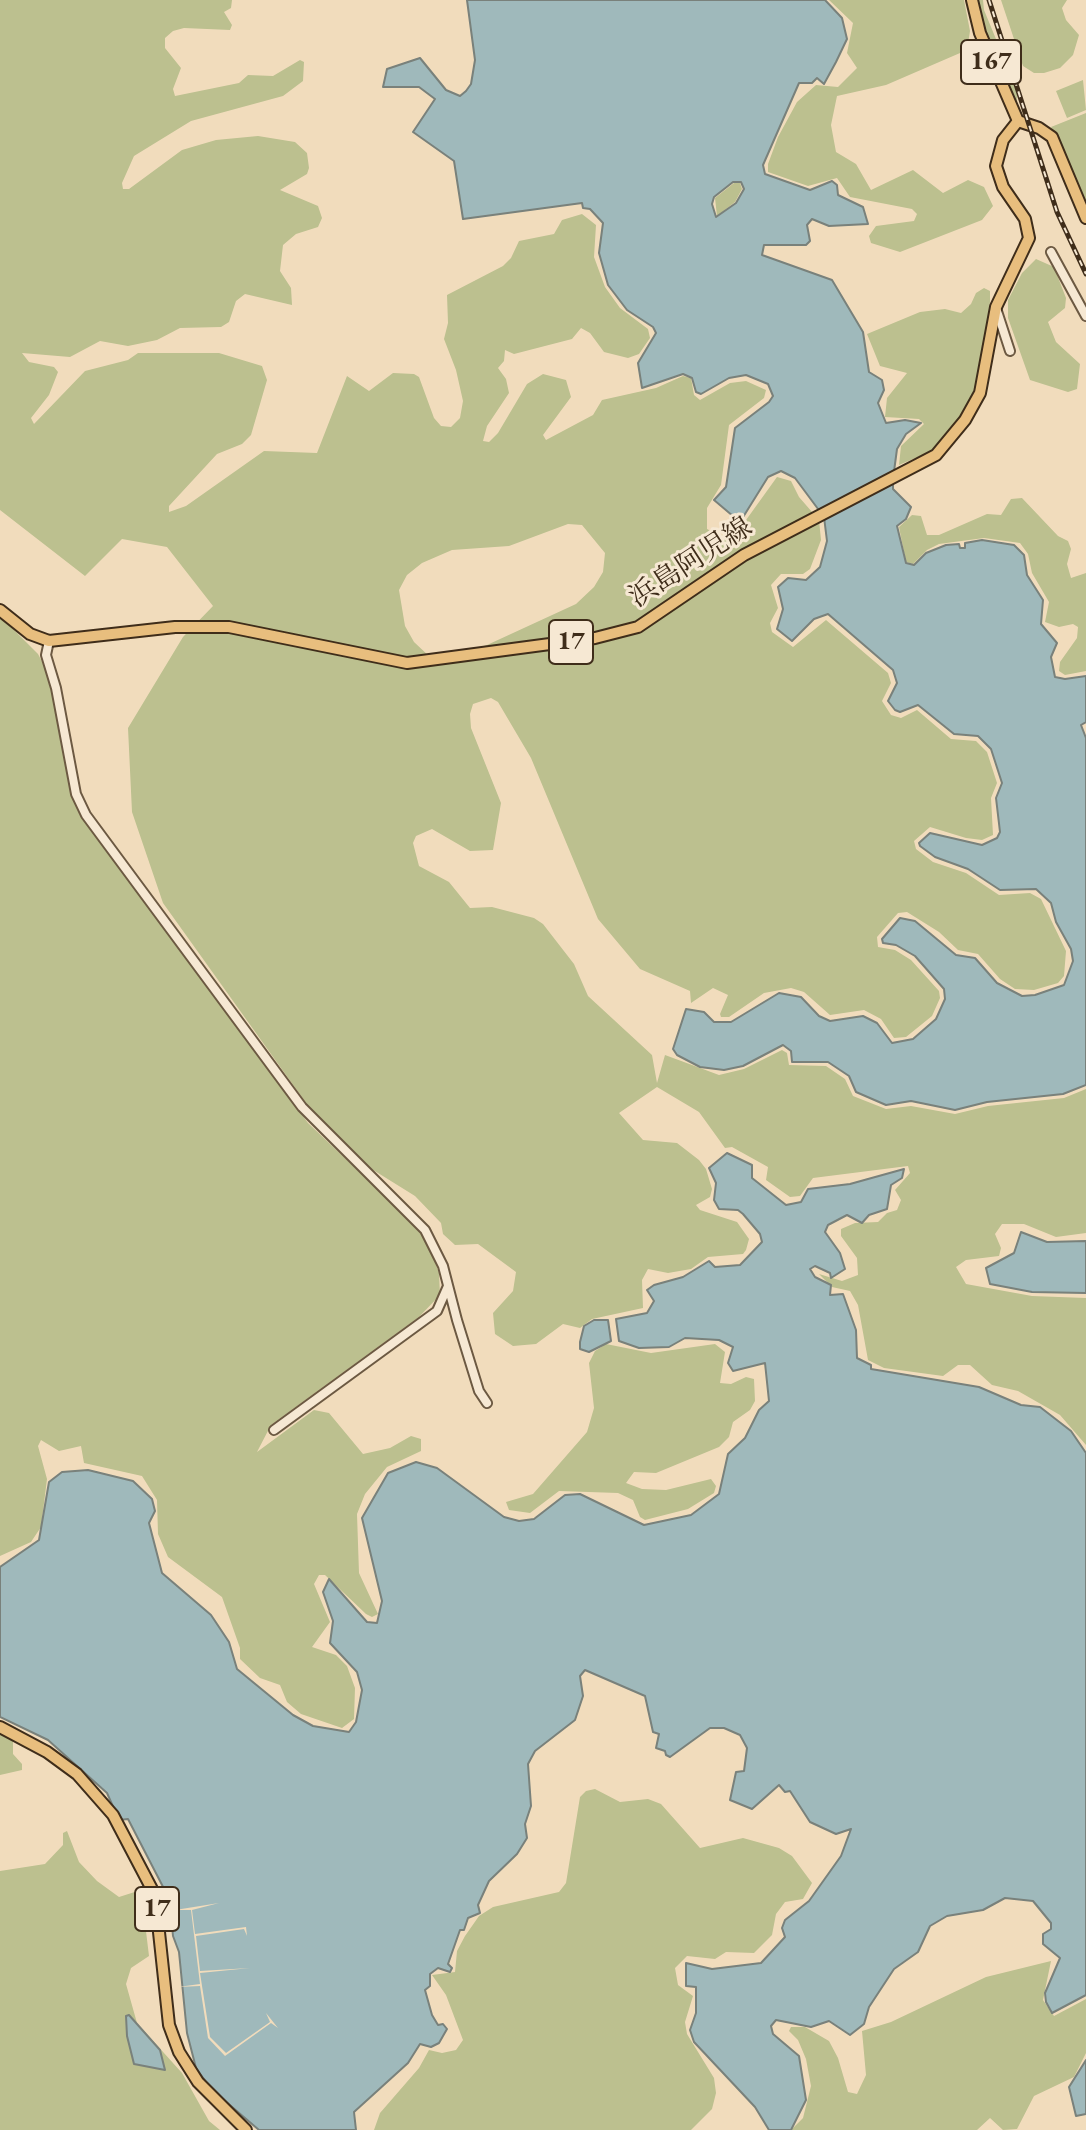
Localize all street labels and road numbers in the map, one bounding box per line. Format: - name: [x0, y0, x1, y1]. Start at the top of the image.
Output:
- road number: 167: [961, 40, 1021, 84]
- street label: 浜島阿児線: [623, 511, 759, 615]
- road number: 17: [549, 620, 593, 664]
- road number: 17: [135, 1887, 179, 1931]

